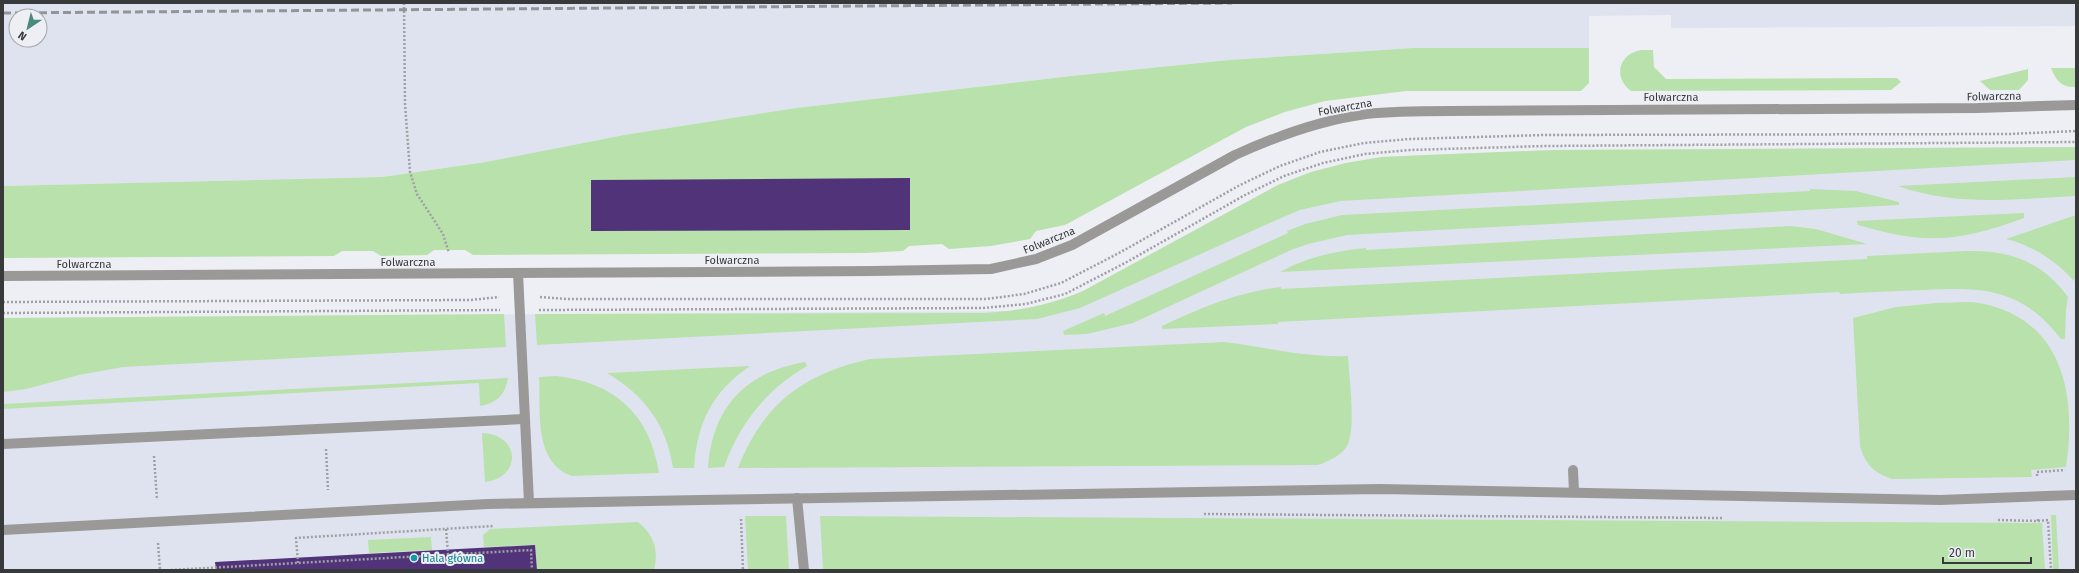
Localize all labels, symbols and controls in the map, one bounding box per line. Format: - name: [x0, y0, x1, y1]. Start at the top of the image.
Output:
- north arrow: [8, 8, 48, 48]
- text: N: [16, 28, 29, 43]
- street label: Folwarczna: [1966, 90, 2022, 103]
- street label: Folwarczna: [1644, 91, 1698, 104]
- street label: Folwarczna: [1317, 96, 1373, 119]
- street label: Folwarczna: [1021, 224, 1077, 257]
- street label: Folwarczna: [705, 254, 759, 267]
- street label: Folwarczna: [381, 256, 435, 269]
- street label: Folwarczna: [57, 258, 111, 271]
- scale bar: [1943, 539, 2031, 565]
- text: 20 m: [1949, 546, 1975, 560]
- place label: Hala główna: [422, 552, 483, 565]
- marker: Hala główna: [409, 553, 419, 563]

